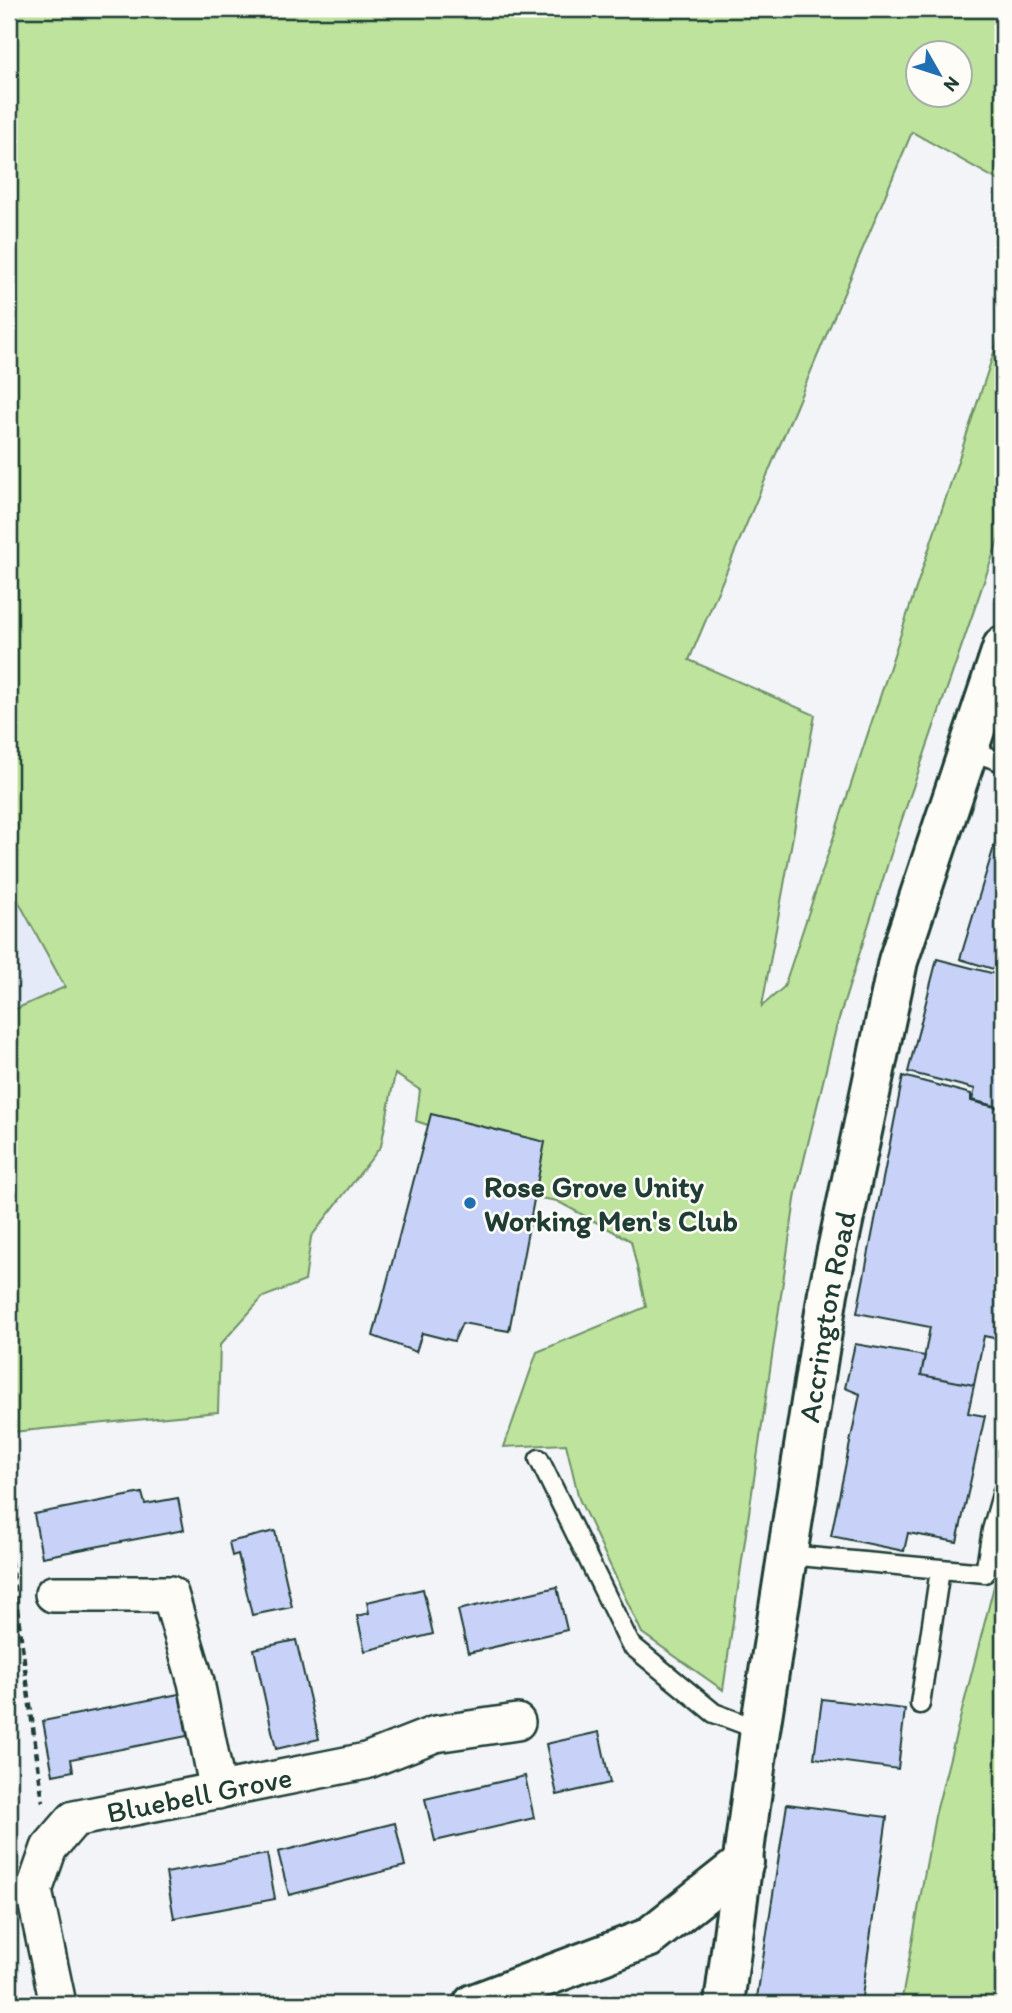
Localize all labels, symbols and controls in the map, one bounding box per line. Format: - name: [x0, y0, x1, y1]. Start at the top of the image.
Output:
- north arrow: [904, 38, 974, 108]
- text: N: [939, 72, 965, 97]
- place label: Rose Grove Unity Working Men's Club: [484, 1168, 738, 1239]
- marker: Rose Grove Unity Working Men's Club: [462, 1195, 478, 1211]
- street label: Accrington Road: [790, 1208, 863, 1425]
- street label: Bluebell Grove: [103, 1758, 295, 1831]

